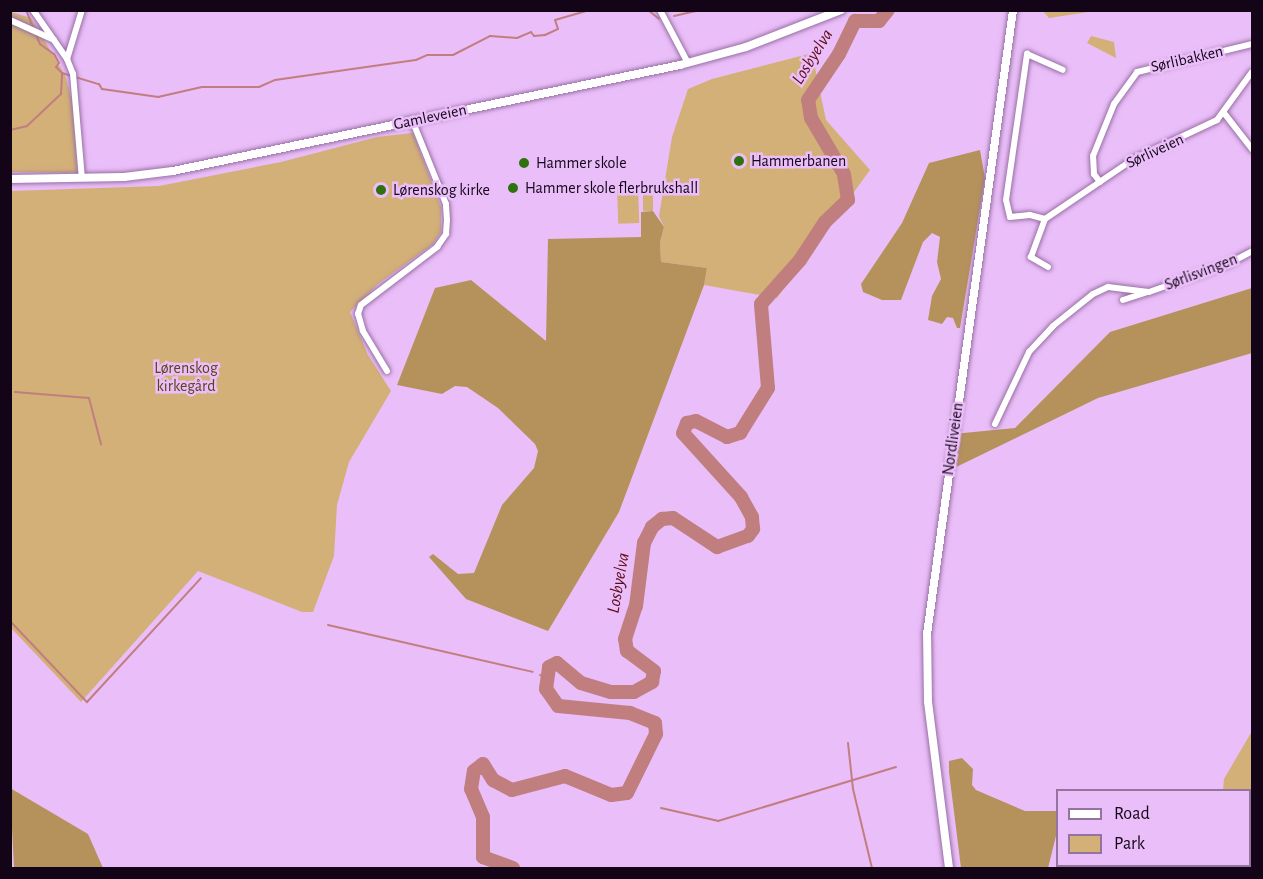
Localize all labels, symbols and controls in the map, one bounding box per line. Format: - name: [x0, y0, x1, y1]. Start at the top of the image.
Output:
- water label: Losbyelva: [788, 25, 838, 89]
- street label: Sørlibakken: [1149, 41, 1225, 77]
- street label: Gamleveien: [392, 100, 468, 134]
- street label: Sørliveien: [1123, 129, 1187, 173]
- place label: Hammerbanen: [751, 151, 846, 171]
- place label: Hammer skole: [536, 153, 627, 173]
- marker: Hammerbanen: [732, 154, 746, 168]
- marker: Hammer skole: [517, 156, 531, 170]
- place label: Hammer skole flerbrukshall: [525, 178, 698, 198]
- place label: Lørenskog kirke: [393, 180, 490, 200]
- marker: Hammer skole flerbrukshall: [506, 181, 520, 195]
- marker: Lørenskog kirke: [374, 183, 388, 197]
- street label: Sørlisvingen: [1162, 249, 1240, 295]
- park label: Lørenskog kirkegård: [154, 358, 218, 396]
- street label: Nordliveien: [938, 402, 968, 476]
- water label: Losbyelva: [603, 551, 635, 615]
- legend: [1056, 789, 1251, 867]
- text: Road: [1114, 805, 1150, 823]
- text: Park: [1114, 835, 1145, 853]

